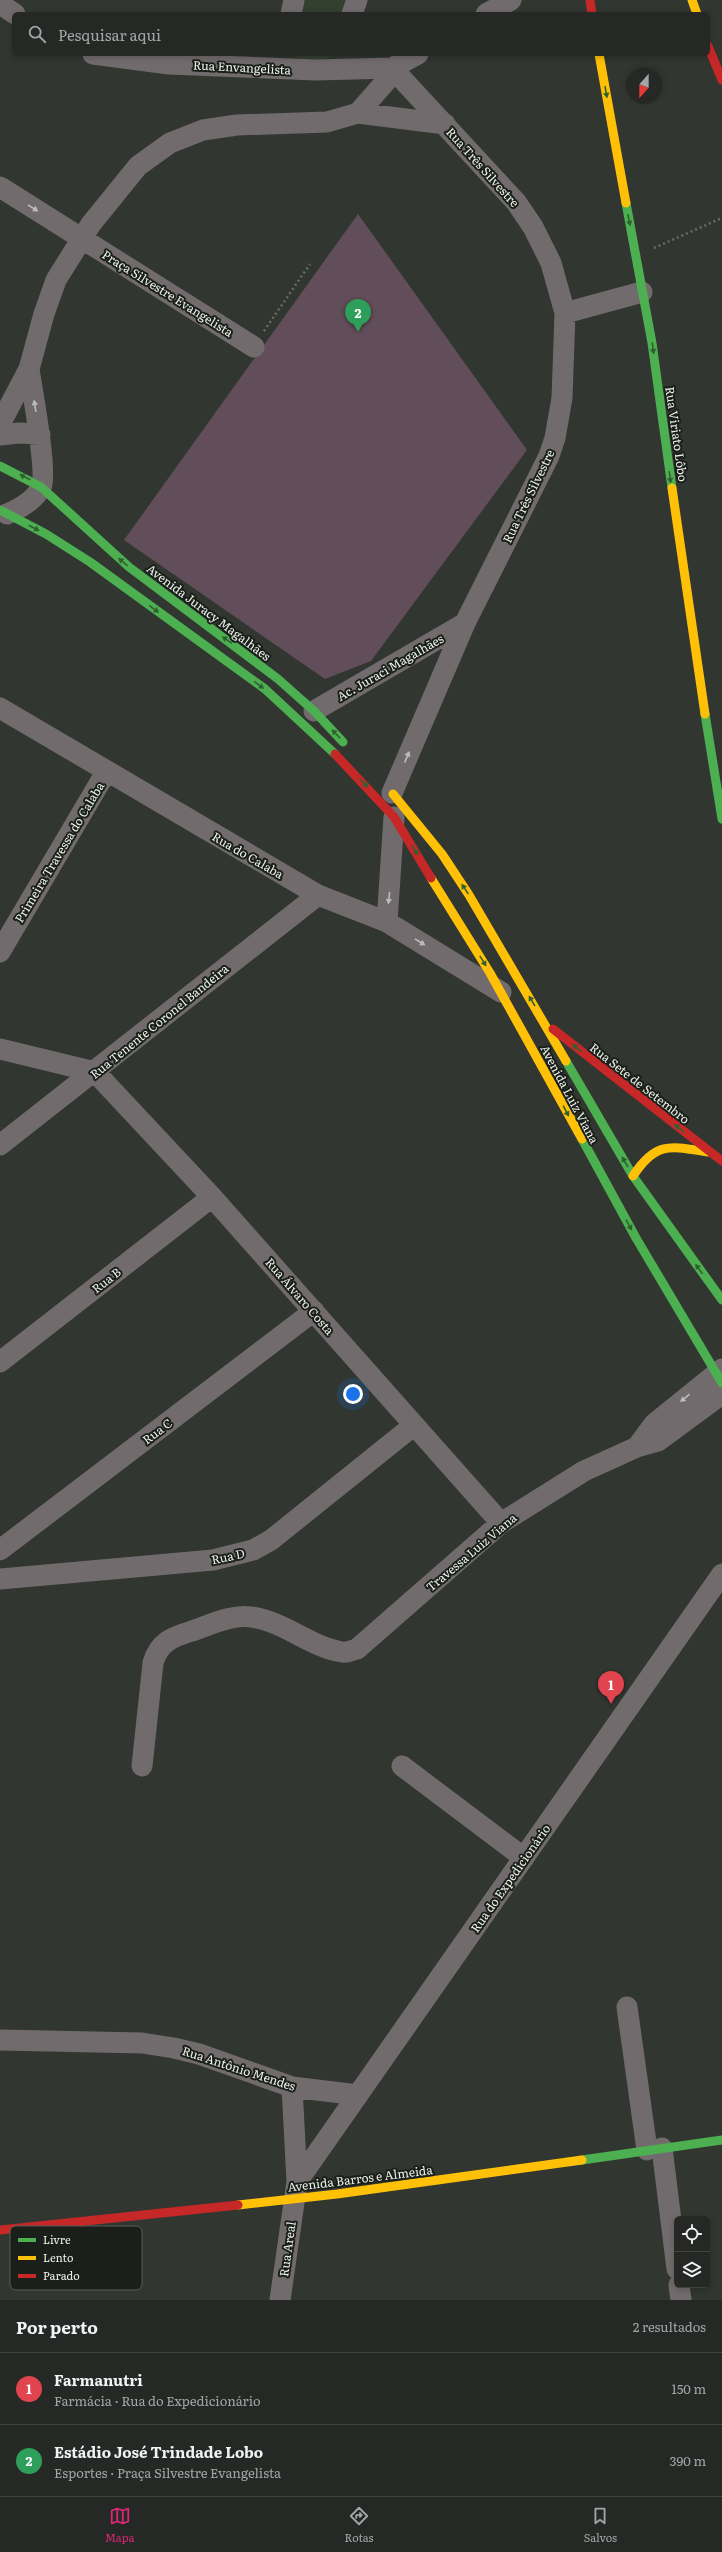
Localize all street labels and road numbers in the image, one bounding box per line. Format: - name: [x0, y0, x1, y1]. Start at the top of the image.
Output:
- street label: Rua Envangelista: [193, 55, 292, 79]
- street label: Rua Três Silvestre: [442, 123, 524, 211]
- street label: Praça Silvestre Evangelista: [99, 245, 237, 341]
- street label: Rua Viriato Lôbo: [661, 385, 693, 483]
- street label: Rua Três Silvestre: [498, 446, 558, 546]
- street label: Avenida Juracy Magalhães: [143, 559, 275, 665]
- street label: Ac. Juraci Magalhães: [333, 629, 447, 705]
- street label: Primeira Travessa do Calaba: [10, 778, 109, 926]
- street label: Rua do Calaba: [209, 827, 288, 883]
- street label: Rua Tenente Coronel Bandeira: [86, 959, 233, 1083]
- street label: Rua Sete de Setembro: [586, 1038, 694, 1128]
- street label: Avenida Luiz Viana: [536, 1041, 604, 1147]
- street label: Rua Álvaro Costa: [261, 1253, 339, 1339]
- street label: Rua B: [88, 1263, 124, 1297]
- street label: Rua C: [138, 1414, 176, 1448]
- street label: Travessa Luiz Viana: [422, 1508, 521, 1595]
- street label: Rua D: [210, 1544, 246, 1568]
- street label: Rua do Expedicionário: [466, 1820, 554, 1936]
- street label: Rua Antônio Mendes: [180, 2041, 299, 2095]
- street label: Avenida Barros e Almeida: [286, 2160, 434, 2196]
- street label: Rua Areal: [274, 2220, 300, 2278]

